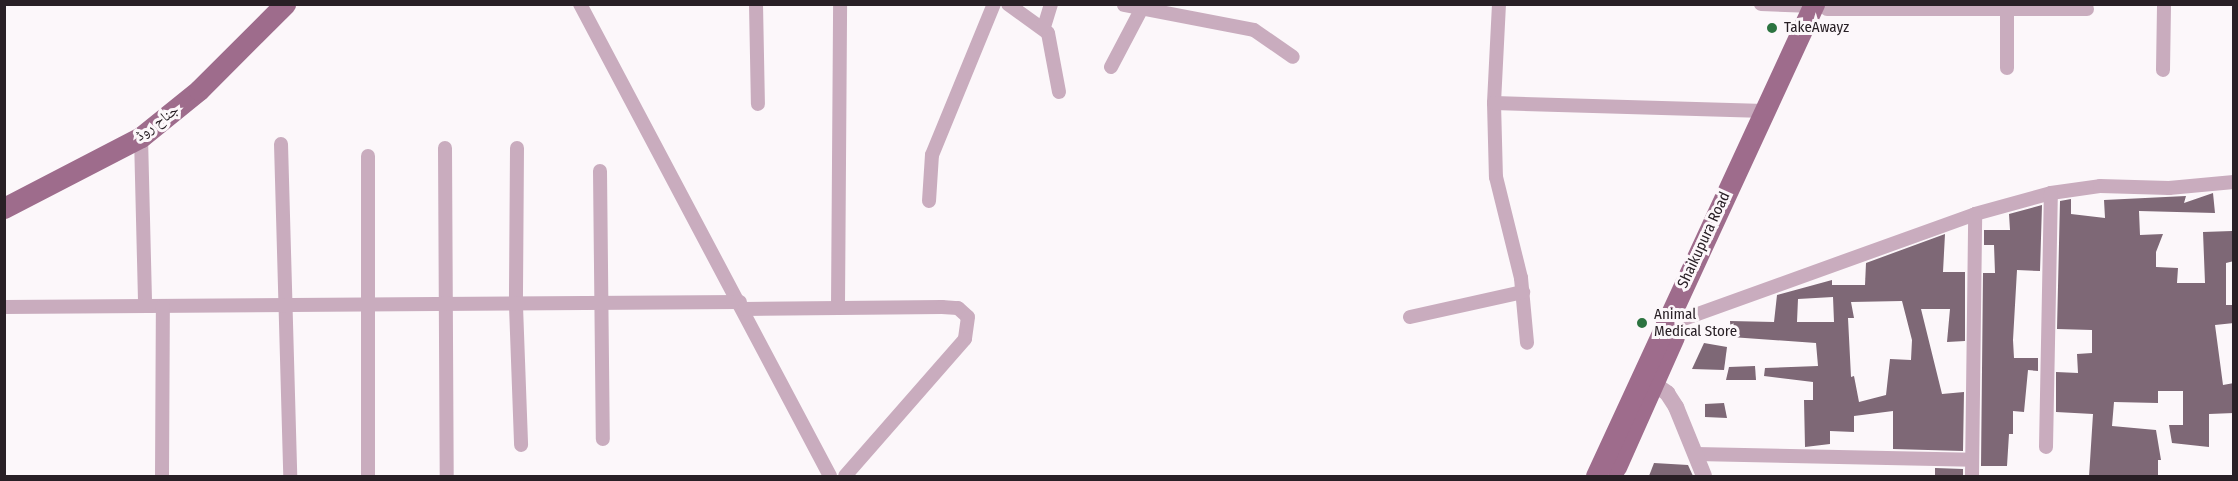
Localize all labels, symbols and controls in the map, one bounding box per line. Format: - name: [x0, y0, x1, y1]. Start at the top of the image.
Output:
- place label: TakeAwayz: [1784, 19, 1849, 37]
- marker: TakeAwayz: [1765, 21, 1779, 35]
- street label: جناح روڈ: [132, 101, 182, 145]
- street label: Shaikupura Road: [1674, 189, 1734, 291]
- place label: Animal Medical Store: [1654, 305, 1737, 340]
- marker: Animal Medical Store: [1635, 316, 1649, 330]

